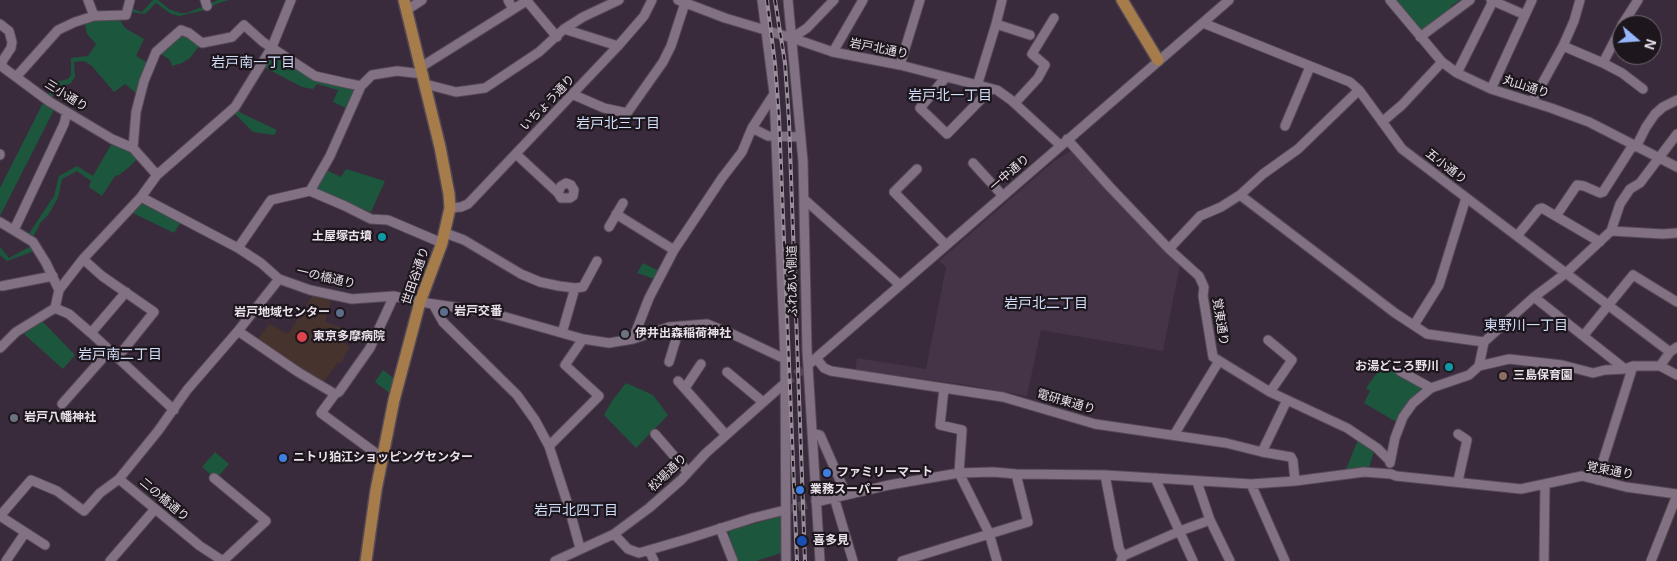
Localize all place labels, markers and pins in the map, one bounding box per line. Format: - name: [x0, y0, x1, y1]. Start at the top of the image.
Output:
- place label: 土屋塚古墳: [312, 230, 372, 244]
- marker: 土屋塚古墳: [376, 231, 388, 243]
- place label: 岩戸交番: [454, 305, 502, 319]
- place label: 岩戸地域センター: [234, 306, 330, 320]
- marker: 岩戸交番: [438, 306, 450, 318]
- marker: 岩戸地域センター: [334, 307, 346, 319]
- place label: 伊井出森稲荷神社: [635, 327, 731, 341]
- marker: 伊井出森稲荷神社: [619, 328, 631, 340]
- marker: 東京多摩病院: [295, 330, 309, 344]
- place label: 東京多摩病院: [313, 330, 385, 344]
- place label: お湯どころ野川: [1355, 360, 1439, 374]
- marker: お湯どころ野川: [1443, 361, 1455, 373]
- place label: 三島保育園: [1513, 369, 1573, 383]
- marker: 三島保育園: [1497, 370, 1509, 382]
- place label: 岩戸八幡神社: [24, 411, 96, 425]
- marker: 岩戸八幡神社: [8, 412, 20, 424]
- place label: ニトリ狛江ショッピングセンター: [293, 451, 473, 465]
- marker: ニトリ狛江ショッピングセンター: [277, 452, 289, 464]
- place label: ファミリーマート: [837, 466, 933, 480]
- marker: ファミリーマート: [821, 467, 833, 479]
- place label: 業務スーパー: [810, 483, 882, 497]
- marker: 業務スーパー: [794, 484, 806, 496]
- marker: 喜多見: [795, 534, 809, 548]
- place label: 喜多見: [813, 534, 849, 548]

